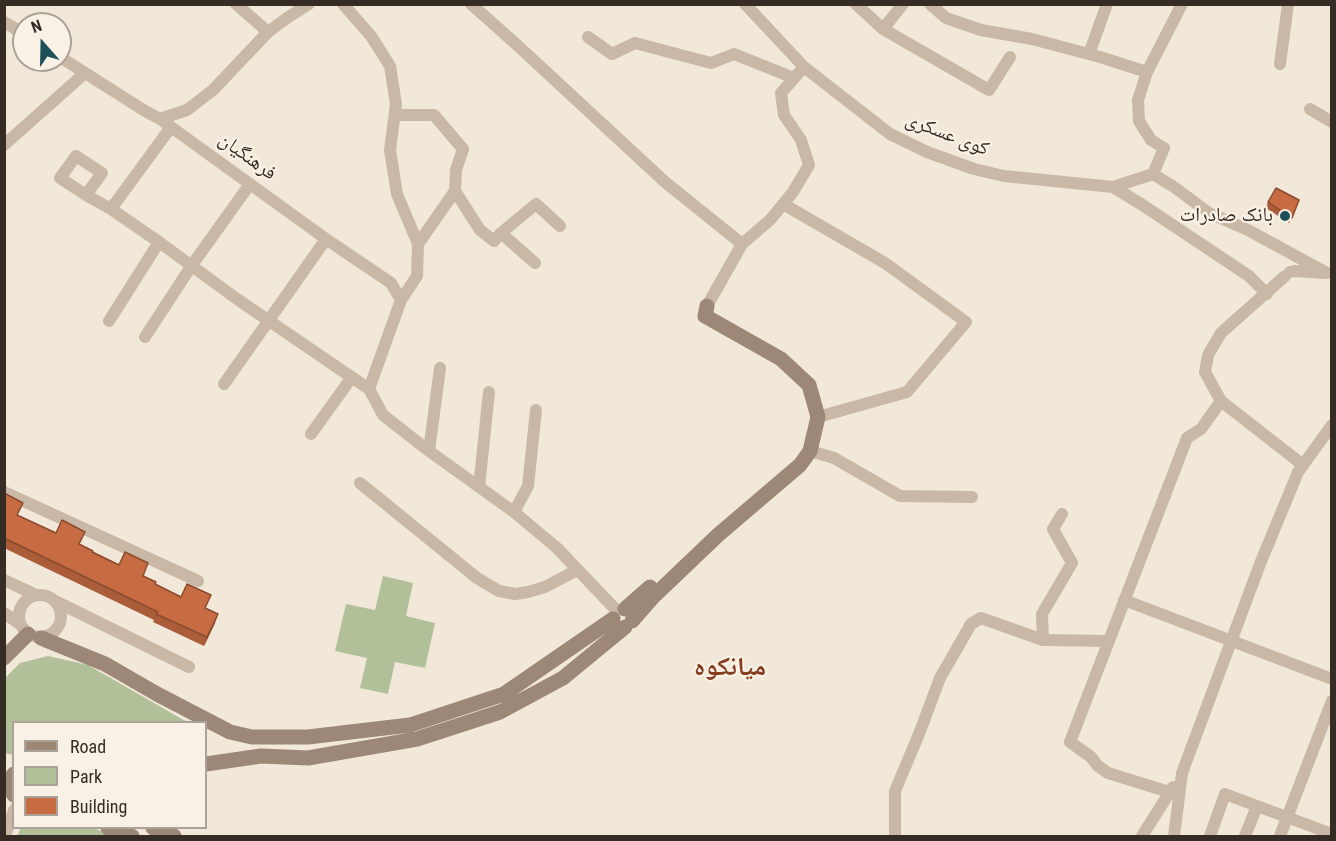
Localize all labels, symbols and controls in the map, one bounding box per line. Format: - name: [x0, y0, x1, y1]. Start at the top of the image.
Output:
- north arrow: [12, 12, 72, 72]
- text: N: [28, 16, 44, 37]
- street label: کوی عسکری: [902, 108, 992, 162]
- street label: فرهنگیان: [213, 128, 281, 186]
- place label: بانک صادرات: [1180, 204, 1273, 228]
- marker: بانک صادرات: [1278, 209, 1292, 223]
- district label: میانکوه: [694, 652, 766, 684]
- legend: [12, 721, 207, 829]
- text: Road: [70, 736, 106, 757]
- text: Park: [70, 766, 102, 787]
- text: Building: [70, 796, 127, 817]

